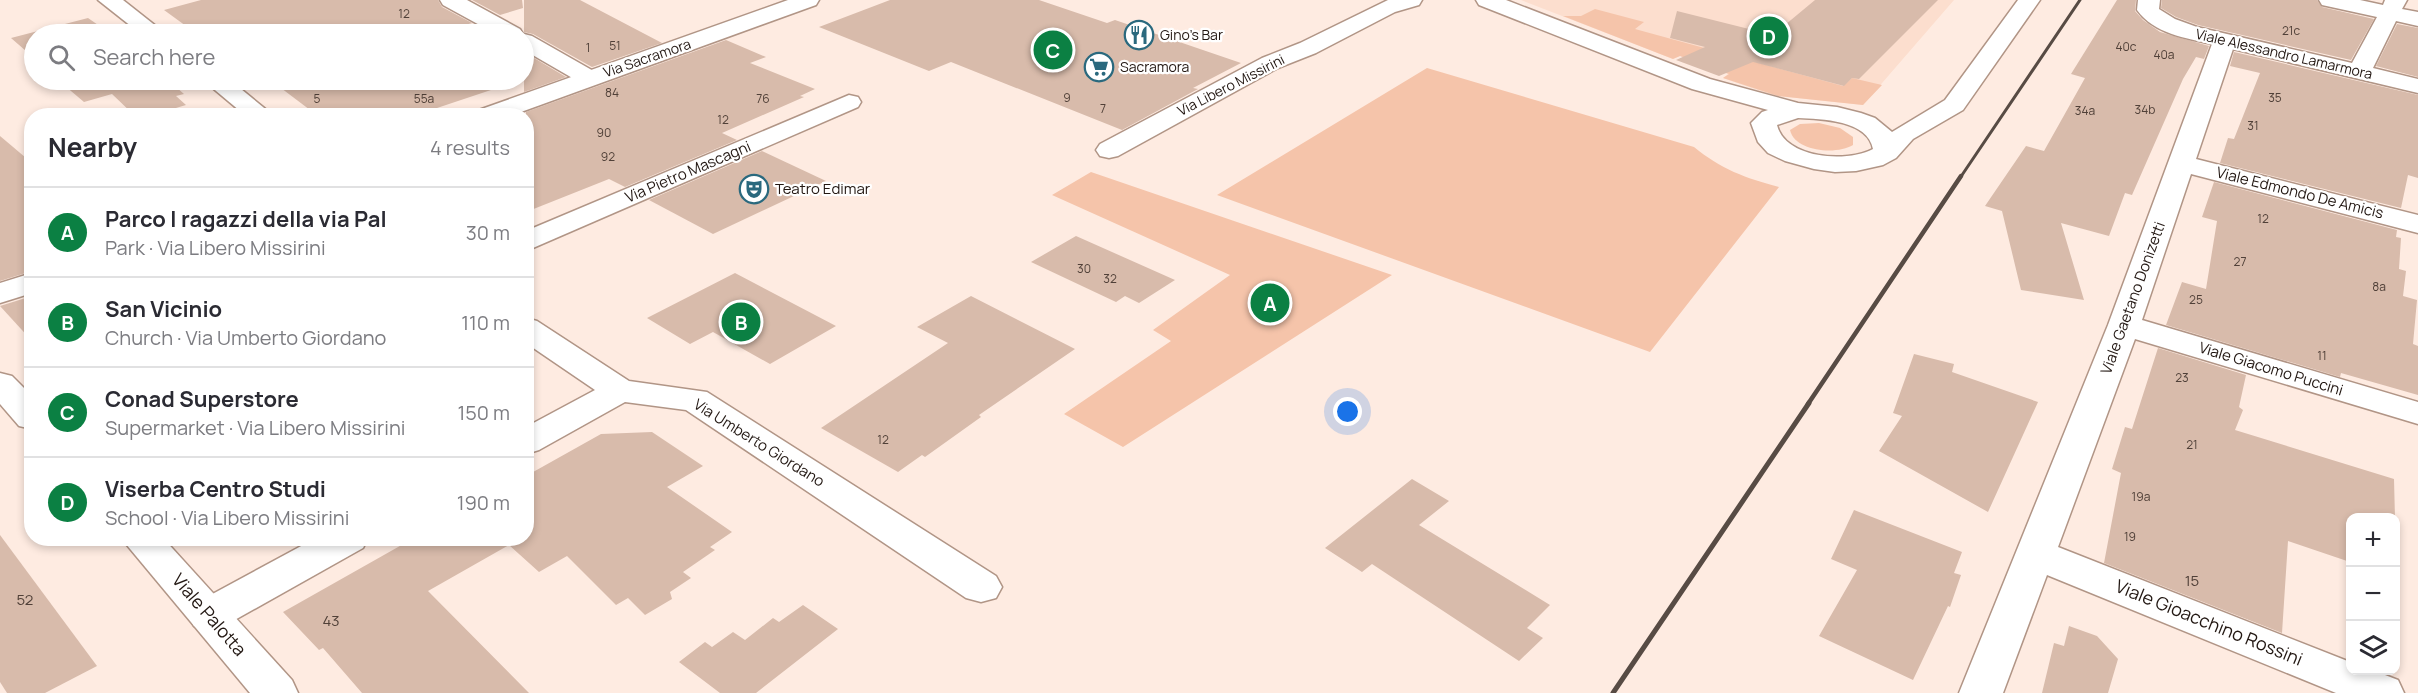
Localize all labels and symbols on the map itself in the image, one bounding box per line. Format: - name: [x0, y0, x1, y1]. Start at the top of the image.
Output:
- house number: 12: [398, 5, 410, 22]
- pin: D: [1750, 14, 1788, 58]
- restaurant icon: Gino's Bar: [1123, 19, 1155, 51]
- house number: 21c: [2282, 22, 2300, 39]
- street label: Viale Alessandro Lamarmora: [2194, 24, 2374, 83]
- place label: Gino's Bar: [1160, 25, 1223, 44]
- pin: C: [1034, 28, 1072, 72]
- street label: Via Sacramora: [601, 34, 693, 81]
- house number: 51: [609, 37, 621, 54]
- house number: 40c: [2115, 38, 2137, 55]
- house number: 1: [586, 39, 590, 56]
- house number: 40a: [2153, 46, 2175, 63]
- street label: Via Libero Missirini: [1174, 49, 1288, 120]
- supermarket icon: Sacramora: [1083, 51, 1115, 83]
- place label: Sacramora: [1120, 57, 1189, 76]
- house number: 84: [605, 84, 619, 101]
- house number: 9: [1063, 89, 1071, 106]
- house number: 35: [2268, 89, 2282, 106]
- house number: 5: [314, 90, 321, 107]
- house number: 55a: [414, 90, 434, 107]
- house number: 76: [756, 90, 770, 107]
- house number: 7: [1100, 100, 1106, 117]
- house number: 34b: [2135, 101, 2155, 118]
- house number: 34a: [2075, 102, 2095, 119]
- house number: 12: [717, 111, 729, 128]
- house number: 31: [2247, 117, 2259, 134]
- house number: 90: [597, 124, 611, 141]
- street label: Via Pietro Mascagni: [622, 136, 754, 208]
- house number: 92: [601, 148, 615, 165]
- street label: Viale Edmondo De Amicis: [2214, 162, 2386, 223]
- theatre icon: Teatro Edimar: [738, 173, 770, 205]
- place label: Teatro Edimar: [775, 178, 871, 199]
- house number: 12: [2257, 210, 2269, 227]
- street label: Viale Gaetano Donizetti: [2095, 219, 2170, 377]
- house number: 27: [2234, 253, 2246, 270]
- house number: 30: [1077, 260, 1091, 277]
- house number: 32: [1103, 270, 1117, 287]
- house number: 8a: [2372, 278, 2386, 295]
- pin: A: [1250, 280, 1290, 326]
- house number: 25: [2189, 291, 2203, 308]
- pin: B: [722, 300, 760, 344]
- street label: Viale Giacomo Puccini: [2196, 337, 2346, 400]
- house number: 11: [2317, 347, 2327, 364]
- house number: 23: [2175, 369, 2189, 386]
- street label: Via Umberto Giordano: [690, 394, 829, 491]
- your location: [1333, 397, 1362, 426]
- house number: 12: [877, 431, 889, 448]
- house number: 21: [2186, 436, 2198, 453]
- house number: 19a: [2132, 488, 2150, 505]
- house number: 19: [2124, 528, 2136, 545]
- street label: Viale Palotta: [167, 568, 252, 661]
- house number: 15: [2185, 570, 2199, 591]
- street label: Viale Gioacchino Rossini: [2112, 574, 2307, 671]
- house number: 52: [17, 589, 33, 610]
- house number: 43: [322, 610, 340, 631]

